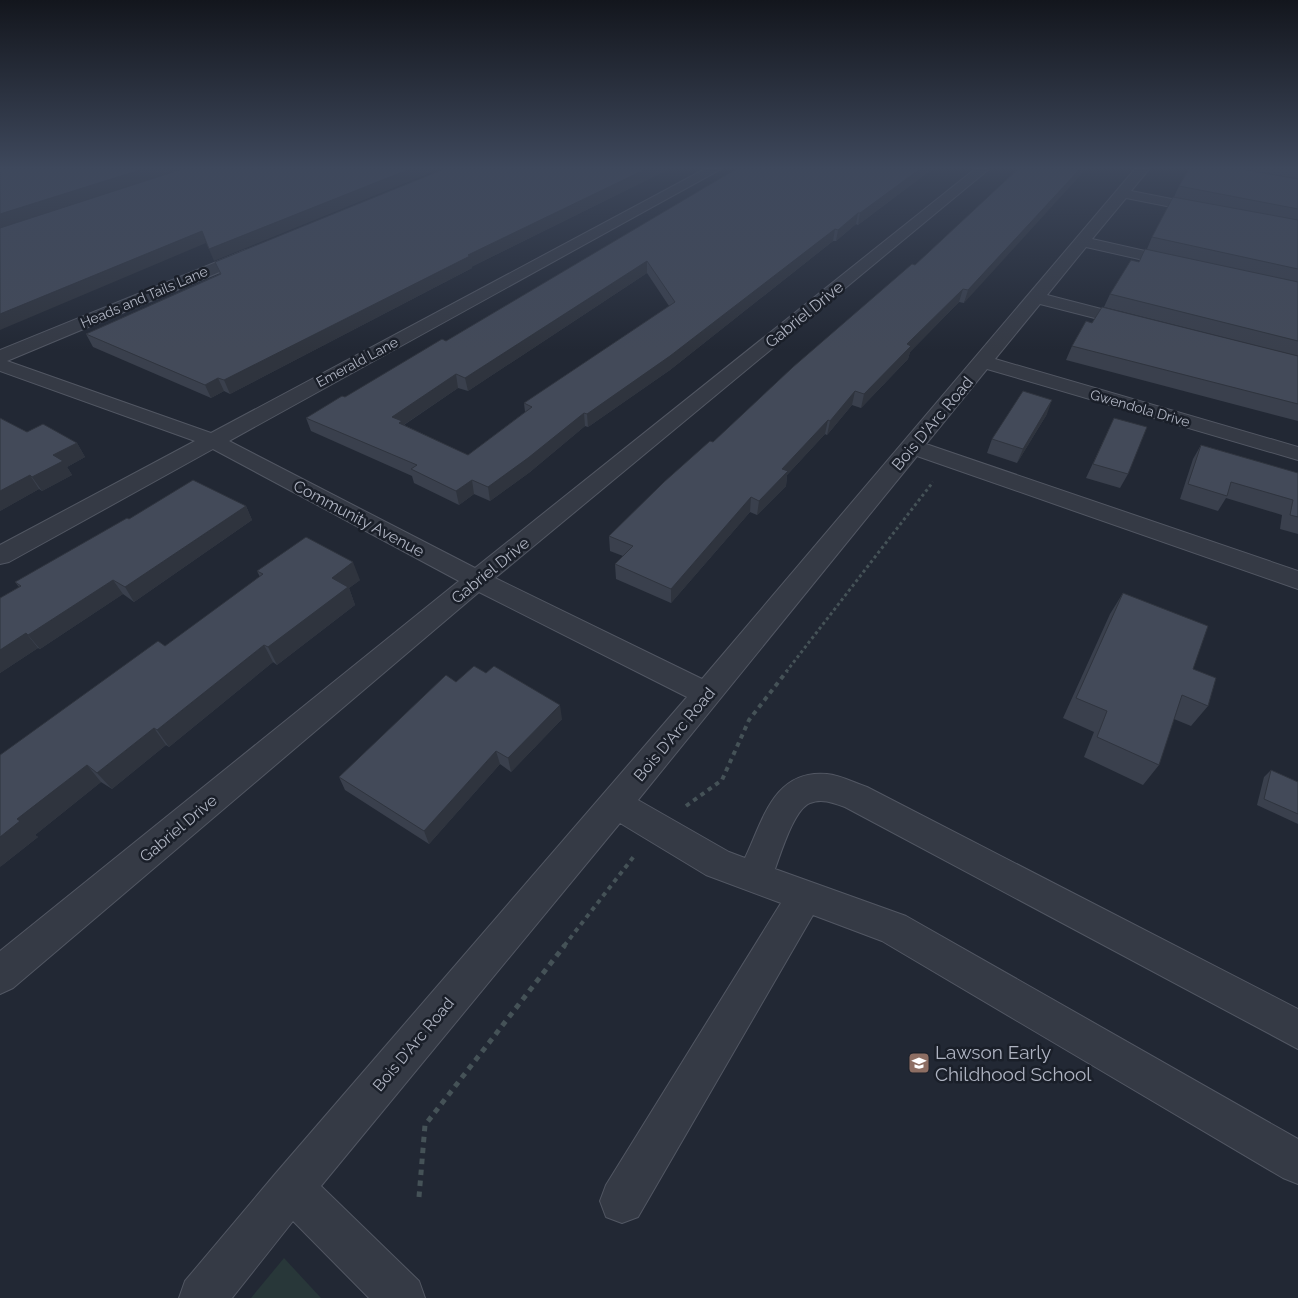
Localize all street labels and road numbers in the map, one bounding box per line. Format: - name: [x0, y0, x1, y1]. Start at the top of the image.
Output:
- street label: Heads and Tails Lane: [78, 263, 210, 331]
- street label: Gabriel Drive: [762, 277, 847, 352]
- street label: Emerald Lane: [313, 334, 401, 390]
- street label: Bois D'Arc Road: [888, 373, 977, 474]
- street label: Gwendola Drive: [1088, 386, 1192, 430]
- street label: Community Avenue: [290, 476, 427, 561]
- street label: Gabriel Drive: [448, 533, 533, 608]
- street label: Bois D'Arc Road: [630, 684, 719, 785]
- street label: Gabriel Drive: [136, 791, 221, 866]
- street label: Bois D'Arc Road: [369, 994, 458, 1095]

